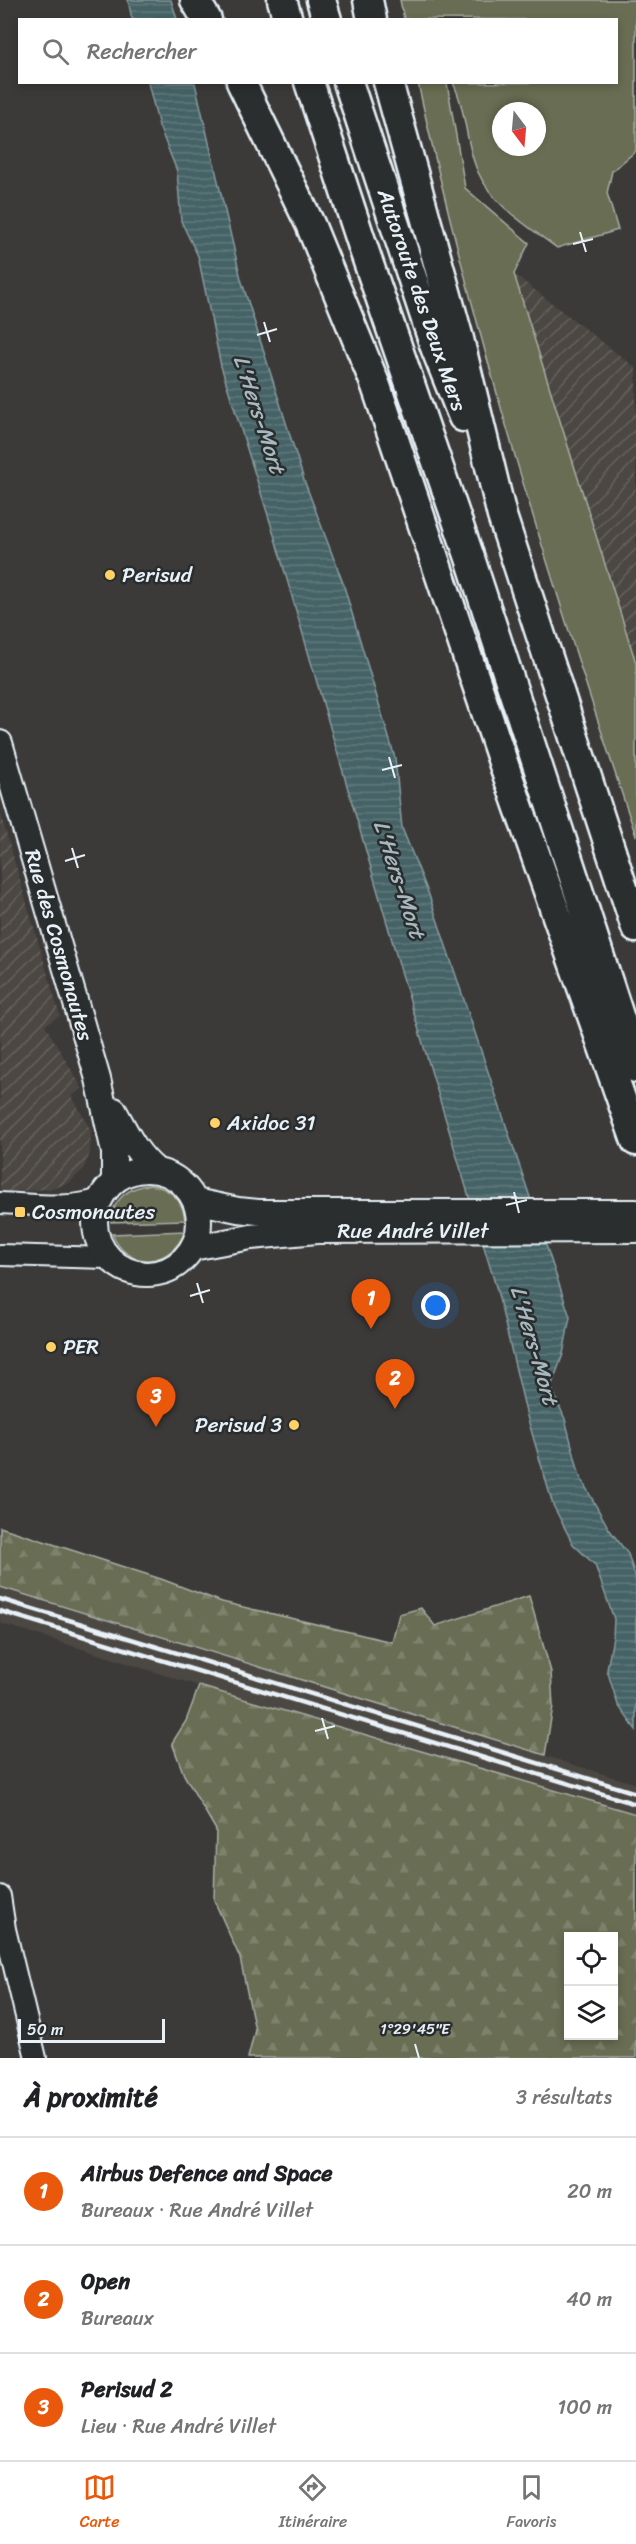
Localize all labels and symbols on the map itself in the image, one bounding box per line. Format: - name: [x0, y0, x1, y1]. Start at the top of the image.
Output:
- north arrow: [492, 102, 546, 156]
- street label: Autoroute des Deux Mers: [366, 183, 478, 417]
- water label: L'Hers-Mort: [222, 350, 298, 481]
- place label: Perisud: [122, 556, 194, 594]
- marker: Perisud: [103, 568, 117, 582]
- water label: L'Hers-Mort: [362, 815, 438, 946]
- street label: Rue des Cosmonautes: [13, 845, 105, 1046]
- place label: Axidoc 31: [226, 1104, 316, 1142]
- marker: Axidoc 31: [208, 1116, 222, 1130]
- place label: Cosmonautes: [32, 1193, 155, 1231]
- marker: Cosmonautes: [13, 1205, 27, 1219]
- street label: Rue André Villet: [338, 1212, 490, 1250]
- pin: 1: [352, 1280, 391, 1329]
- water label: L'Hers-Mort: [499, 1281, 571, 1412]
- your location: [421, 1291, 450, 1320]
- place label: PER: [63, 1328, 99, 1366]
- marker: PER: [44, 1340, 58, 1354]
- pin: 2: [376, 1360, 414, 1409]
- pin: 3: [136, 1378, 176, 1427]
- place label: Perisud 3: [195, 1406, 282, 1444]
- marker: Perisud 3: [287, 1418, 301, 1432]
- scale bar: [18, 2016, 165, 2044]
- text: 1°29'45"E: [380, 2016, 451, 2042]

